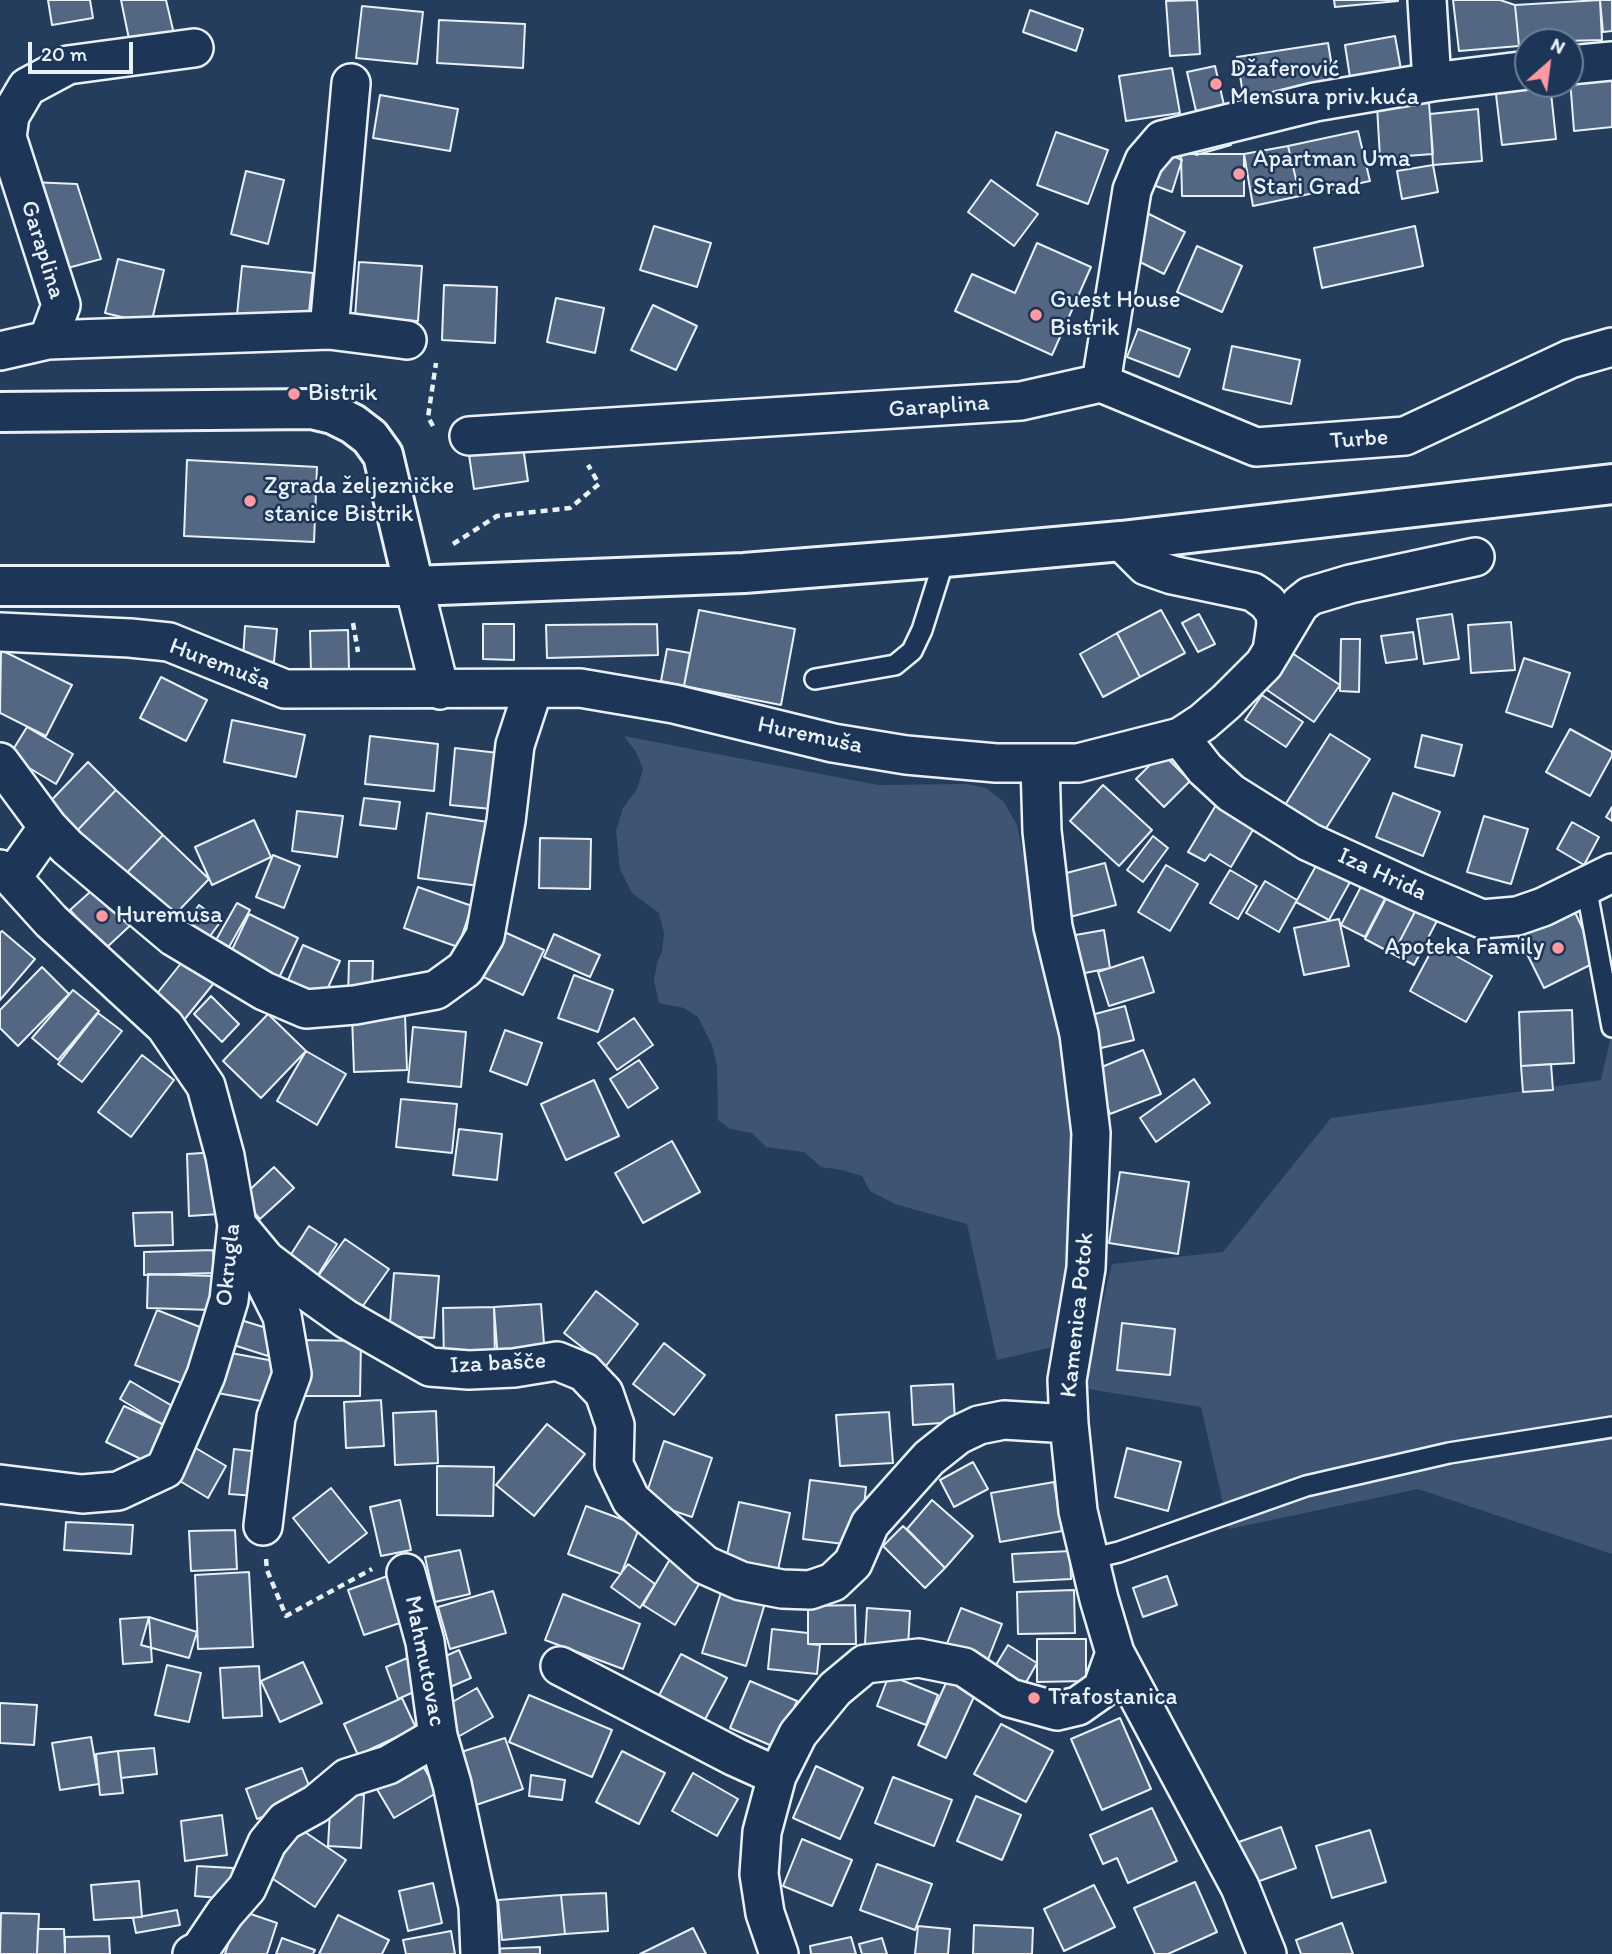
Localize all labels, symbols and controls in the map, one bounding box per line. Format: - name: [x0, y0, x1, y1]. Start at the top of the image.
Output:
- scale bar: [32, 28, 136, 72]
- north arrow: [1514, 28, 1584, 98]
- text: N: [1547, 33, 1569, 59]
- text: 20 m: [41, 41, 87, 66]
- place label: Džaferović Mensura priv.kuća: [1230, 56, 1419, 112]
- marker: Džaferović Mensura priv.kuća: [1208, 76, 1224, 92]
- place label: Apartman Uma Stari Grad: [1253, 146, 1410, 202]
- marker: Apartman Uma Stari Grad: [1231, 166, 1247, 182]
- street label: Garaplina: [13, 197, 71, 303]
- place label: Guest House Bistrik: [1050, 287, 1181, 343]
- marker: Guest House Bistrik: [1028, 307, 1044, 323]
- place label: Bistrik: [308, 380, 377, 408]
- marker: Bistrik: [286, 386, 302, 402]
- street label: Garaplina: [888, 389, 990, 425]
- street label: Turbe: [1329, 424, 1389, 456]
- place label: Zgrada željezničke stanice Bistrik: [264, 473, 454, 529]
- marker: Zgrada željezničke stanice Bistrik: [242, 493, 258, 509]
- street label: Huremuša: [165, 632, 275, 698]
- street label: Huremuša: [755, 711, 865, 761]
- street label: Iza Hrida: [1333, 842, 1431, 908]
- place label: Huremusa: [116, 902, 223, 930]
- marker: Huremusa: [94, 908, 110, 924]
- place label: Apoteka Family: [1385, 934, 1544, 962]
- marker: Apoteka Family: [1550, 940, 1566, 956]
- street label: Okrugla: [210, 1222, 248, 1308]
- street label: Kamenica Potok: [1055, 1231, 1101, 1399]
- street label: Iza bašče: [449, 1347, 547, 1381]
- street label: Mahmutovac: [397, 1593, 451, 1729]
- place label: Trafostanica: [1048, 1684, 1177, 1712]
- marker: Trafostanica: [1026, 1690, 1042, 1706]

